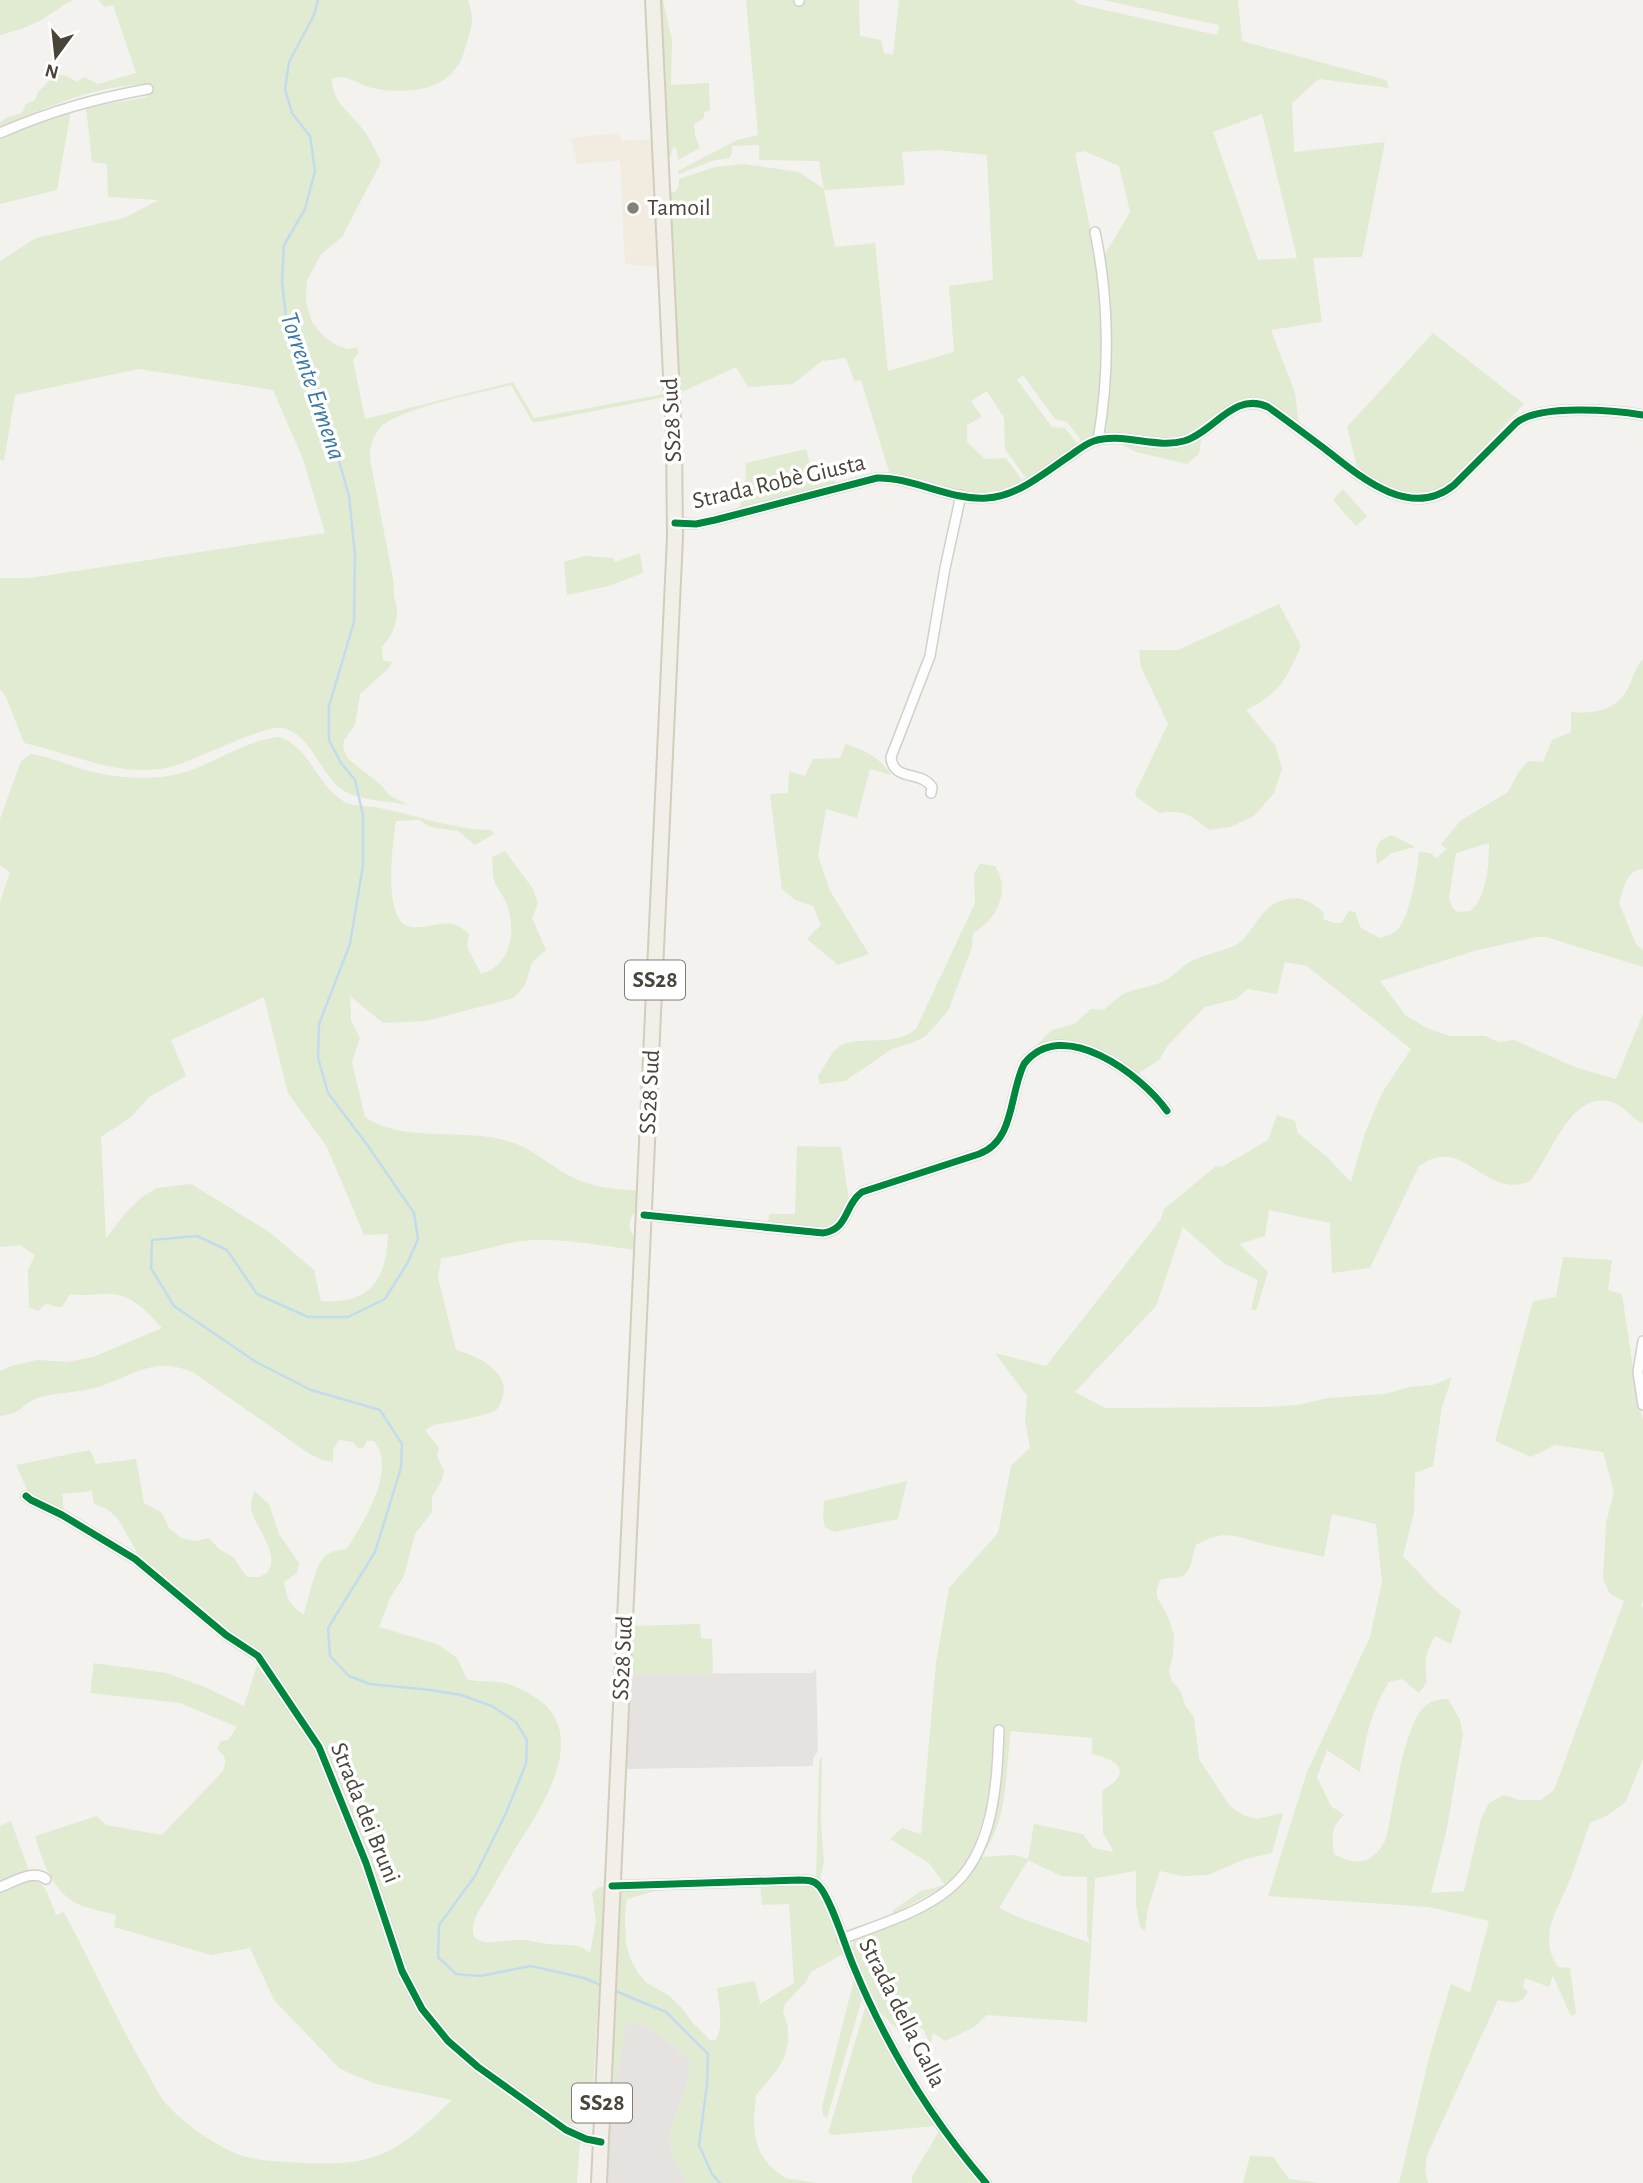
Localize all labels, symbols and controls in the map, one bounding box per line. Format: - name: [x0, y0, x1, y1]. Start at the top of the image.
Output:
- north arrow: [21, 21, 91, 91]
- text: N: [43, 60, 61, 82]
- place label: Tamoil: [647, 196, 711, 220]
- marker: Tamoil: [625, 200, 641, 216]
- water label: Torrente Ermena: [276, 309, 350, 463]
- street label: SS28 Sud: [658, 377, 686, 463]
- street label: Strada Robè Giusta: [690, 450, 868, 514]
- road number: SS28: [625, 960, 685, 1000]
- street label: SS28 Sud: [636, 1049, 664, 1135]
- street label: SS28 Sud: [609, 1615, 637, 1701]
- street label: Strada dei Bruni: [326, 1739, 404, 1887]
- street label: Strada della Galla: [854, 1935, 950, 2091]
- road number: SS28: [572, 2084, 632, 2122]

